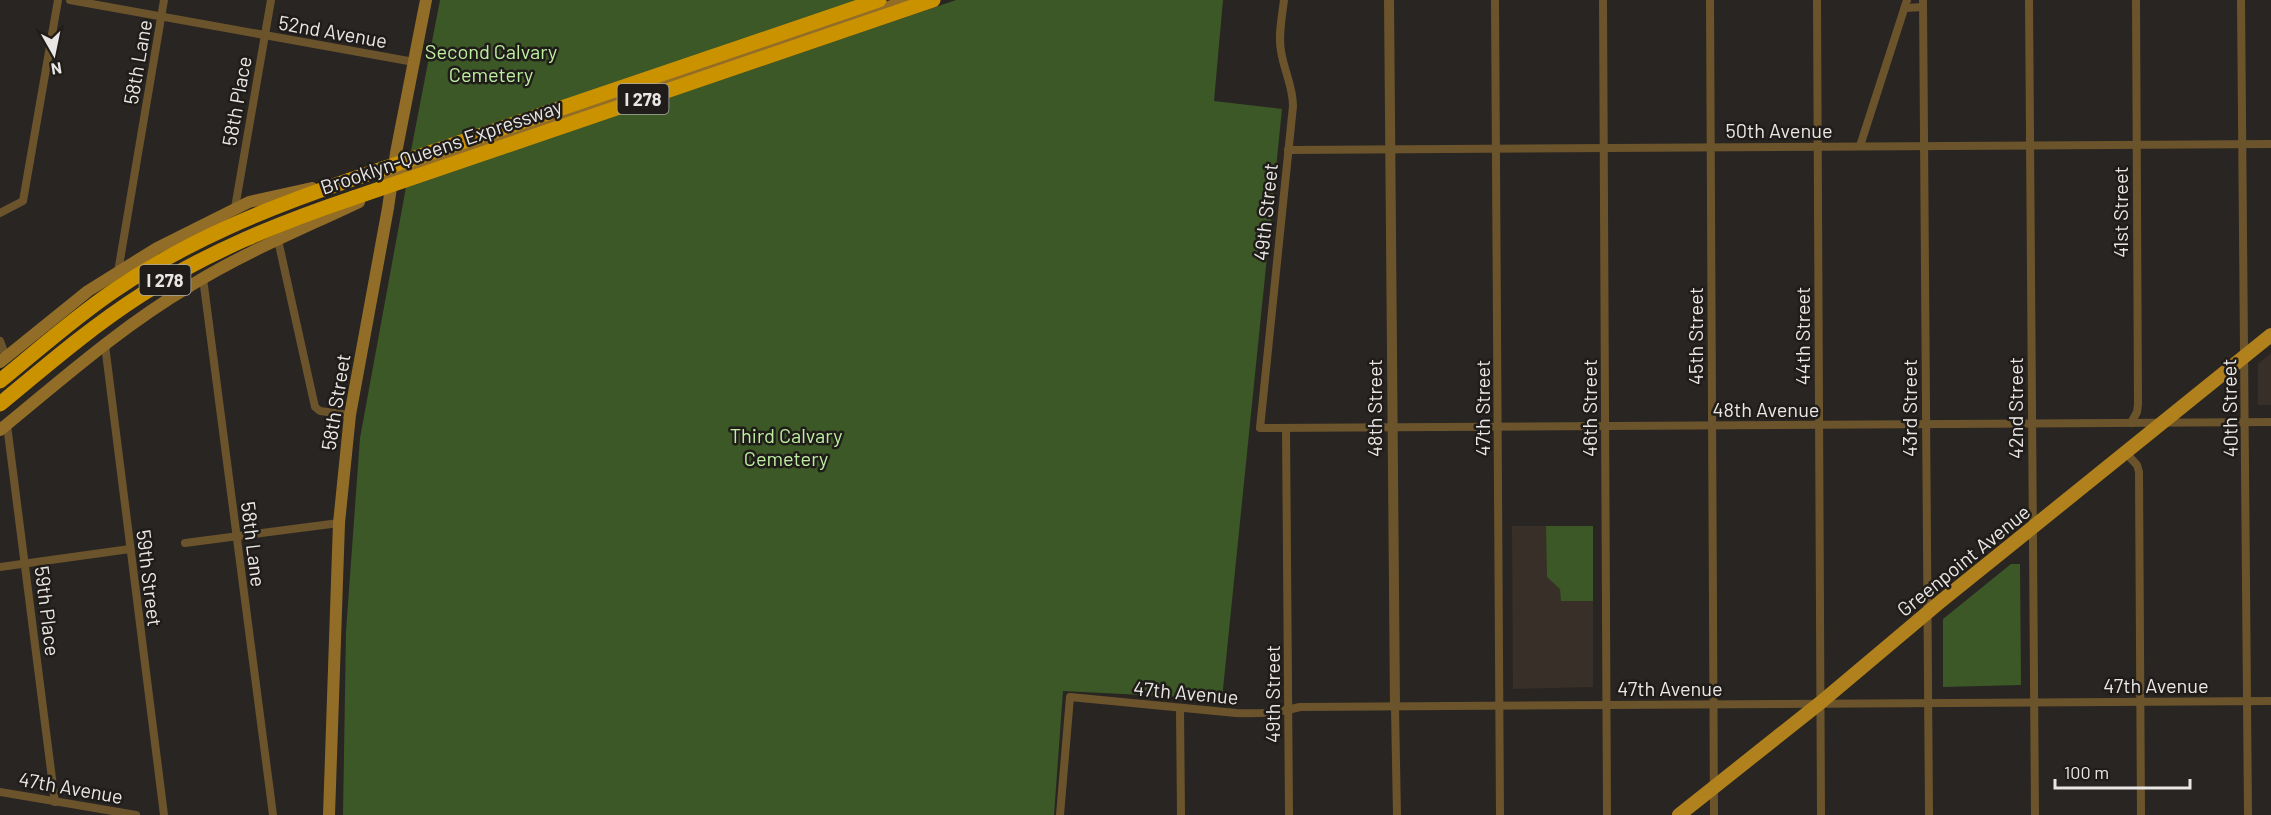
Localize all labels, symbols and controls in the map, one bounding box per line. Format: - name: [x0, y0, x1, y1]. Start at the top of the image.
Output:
- street label: 52nd Avenue: [277, 10, 389, 52]
- street label: 58th Lane: [118, 18, 156, 106]
- north arrow: [24, 24, 84, 84]
- park label: Second Calvary Cemetery: [425, 39, 557, 86]
- street label: 58th Place: [216, 54, 256, 148]
- text: N: [50, 59, 63, 80]
- road number: I 278: [618, 84, 668, 114]
- street label: Brooklyn-Queens Expressway: [317, 93, 565, 199]
- street label: 50th Avenue: [1725, 118, 1833, 142]
- street label: 49th Street: [1248, 162, 1282, 262]
- street label: 41st Street: [2108, 166, 2132, 258]
- road number: I 278: [140, 265, 190, 295]
- street label: 45th Street: [1683, 287, 1707, 385]
- street label: 44th Street: [1790, 287, 1814, 385]
- street label: 58th Street: [316, 352, 354, 452]
- street label: 42nd Street: [2003, 357, 2027, 459]
- street label: 40th Street: [2216, 358, 2242, 458]
- street label: 48th Street: [1362, 359, 1386, 457]
- street label: 46th Street: [1577, 359, 1601, 457]
- street label: 43rd Street: [1897, 359, 1921, 457]
- street label: 47th Street: [1470, 360, 1494, 456]
- street label: 48th Avenue: [1712, 397, 1820, 421]
- park label: Third Calvary Cemetery: [730, 423, 842, 470]
- street label: Greenpoint Avenue: [1892, 499, 2034, 621]
- street label: 58th Lane: [237, 500, 271, 588]
- street label: 59th Street: [132, 528, 168, 628]
- street label: 59th Place: [31, 565, 65, 657]
- street label: 49th Street: [1260, 645, 1284, 743]
- street label: 47th Avenue: [2103, 673, 2209, 697]
- street label: 47th Avenue: [1132, 675, 1240, 709]
- street label: 47th Avenue: [1617, 676, 1723, 700]
- scale bar: [2055, 752, 2190, 790]
- text: 100 m: [2064, 761, 2109, 783]
- street label: 47th Avenue: [17, 766, 125, 808]

